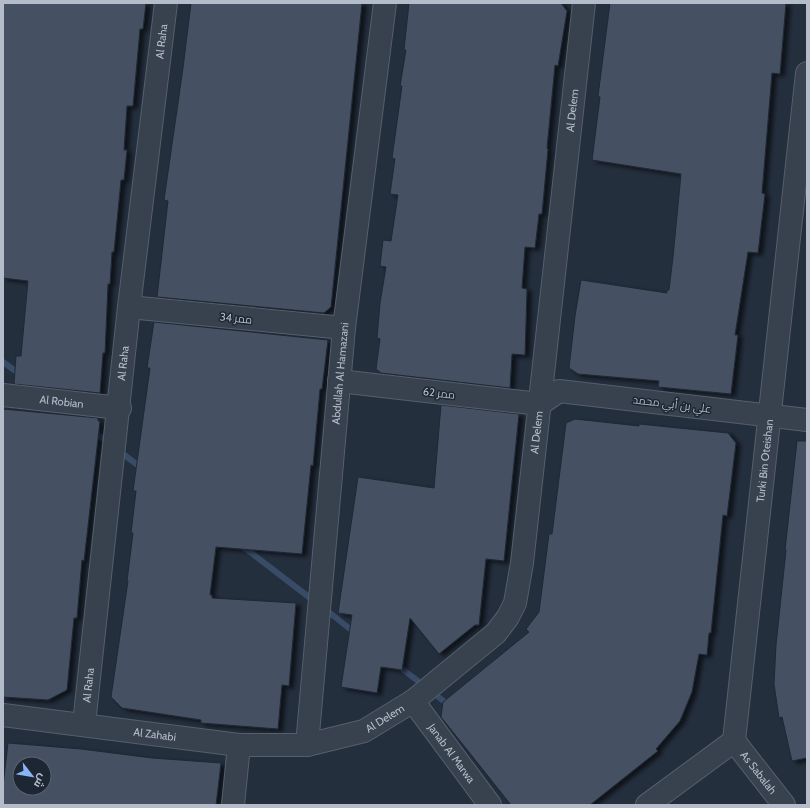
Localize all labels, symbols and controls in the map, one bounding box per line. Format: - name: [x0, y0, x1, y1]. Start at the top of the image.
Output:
- street label: Al Raha: [152, 22, 170, 60]
- street label: Al Delem: [563, 88, 581, 133]
- street label: ممر 34: [219, 309, 253, 327]
- street label: Abdullah Al Hamazani: [328, 322, 352, 425]
- street label: Al Raha: [114, 344, 132, 381]
- street label: ممر 62: [422, 384, 456, 402]
- street label: Al Robian: [39, 392, 84, 411]
- street label: علي بن أبي محمد: [632, 392, 712, 418]
- street label: Al Delem: [527, 410, 546, 455]
- street label: Turki Bin Oteishan: [753, 418, 776, 503]
- street label: Al Raha: [79, 666, 97, 703]
- street label: Al Delem: [363, 701, 407, 736]
- street label: Janab Al Marwa: [424, 720, 479, 786]
- street label: Al Zahabi: [133, 725, 177, 744]
- street label: As Sabalah: [737, 748, 780, 797]
- north arrow: [12, 756, 52, 796]
- text: ش: [31, 771, 50, 791]

